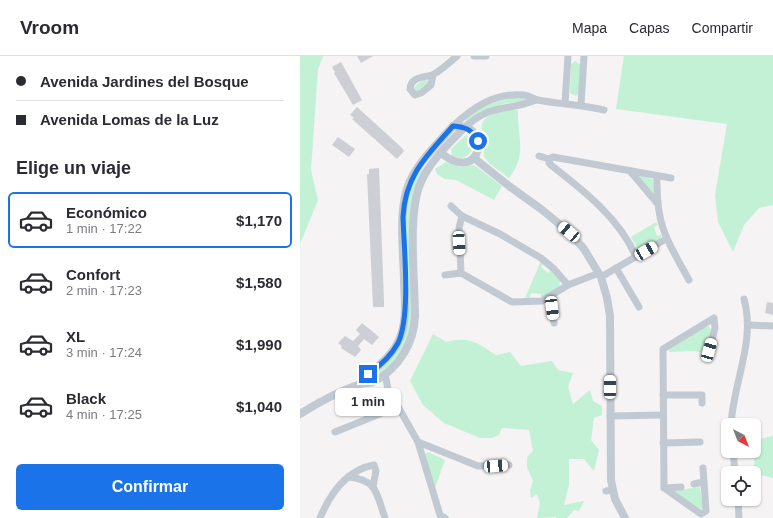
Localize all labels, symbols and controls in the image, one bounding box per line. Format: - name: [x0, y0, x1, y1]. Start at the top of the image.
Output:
- text: Vroom: [20, 17, 79, 38]
- text: Mapa: [572, 20, 607, 36]
- text: Capas: [629, 20, 670, 36]
- text: Compartir: [692, 20, 753, 36]
- text: Avenida Jardines del Bosque: [40, 73, 249, 90]
- text: Avenida Lomas de la Luz: [40, 111, 219, 128]
- route start: [469, 132, 487, 150]
- text: Elige un viaje: [16, 158, 131, 178]
- icon: car: [18, 202, 54, 238]
- text: Económico: [66, 204, 147, 221]
- text: $1,170: [236, 212, 282, 229]
- car: [556, 220, 582, 244]
- text: 1 min · 17:22: [66, 221, 142, 236]
- car: [452, 231, 466, 255]
- car: [633, 240, 659, 262]
- icon: car: [18, 264, 54, 300]
- text: Confort: [66, 266, 120, 283]
- text: $1,580: [236, 274, 282, 291]
- text: 2 min · 17:23: [66, 283, 142, 298]
- car: [545, 295, 559, 321]
- icon: car: [18, 326, 54, 362]
- text: XL: [66, 328, 85, 345]
- text: $1,990: [236, 336, 282, 353]
- car: [700, 337, 718, 363]
- text: 3 min · 17:24: [66, 345, 142, 360]
- route end: [359, 365, 377, 383]
- car: [604, 375, 616, 399]
- icon: car: [18, 388, 54, 424]
- callout: 1 min: [335, 388, 401, 416]
- text: Black: [66, 390, 106, 407]
- text: 1 min: [351, 394, 385, 409]
- text: $1,040: [236, 398, 282, 415]
- text: 4 min · 17:25: [66, 407, 142, 422]
- north arrow: [721, 418, 761, 458]
- map controls: [721, 418, 761, 506]
- car: [484, 459, 508, 473]
- button: Confirmar: [16, 464, 284, 510]
- button: locate: [721, 466, 761, 506]

